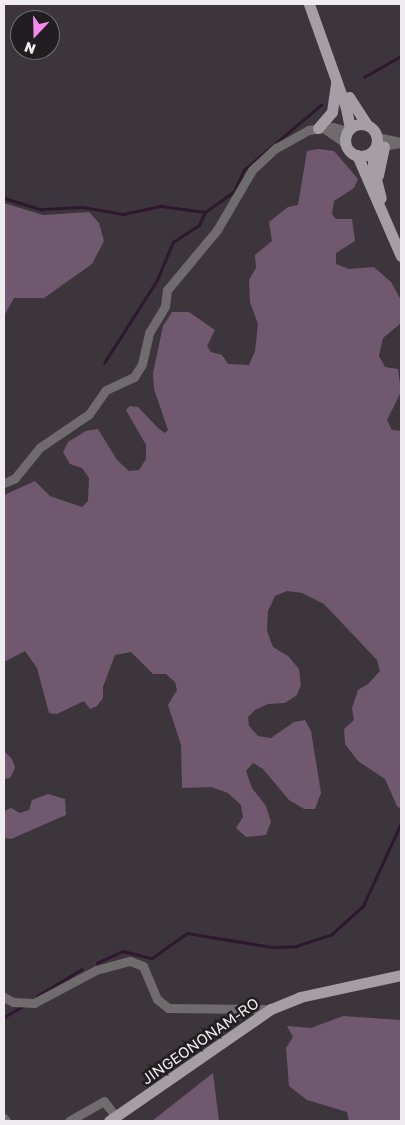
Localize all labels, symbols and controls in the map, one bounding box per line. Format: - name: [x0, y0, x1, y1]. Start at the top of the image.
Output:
- north arrow: [10, 10, 60, 60]
- text: N: [22, 39, 38, 58]
- street label: JINGEONONAM-RO: [138, 994, 262, 1088]

